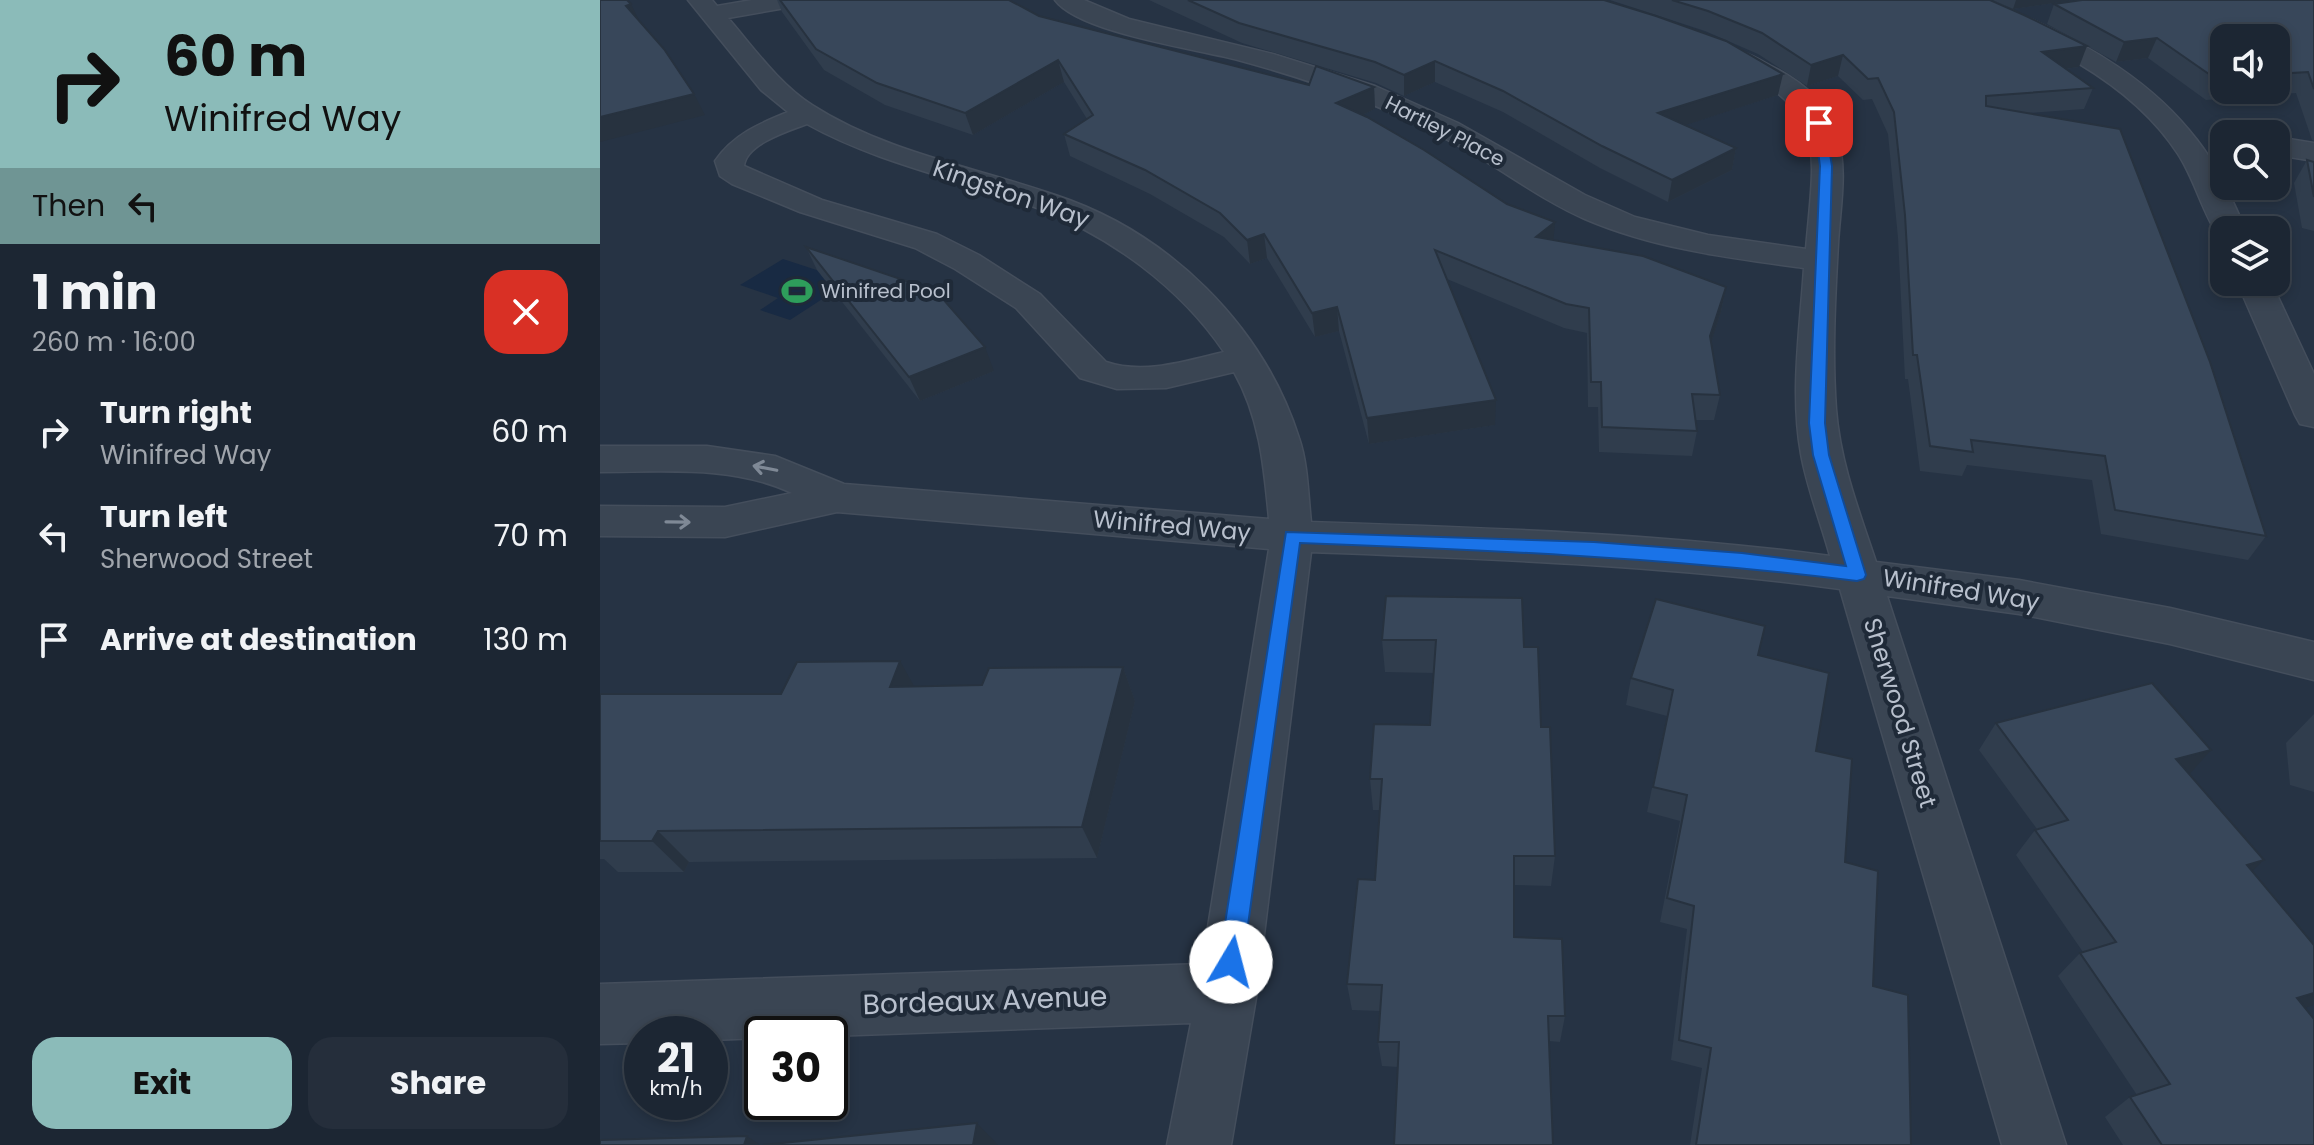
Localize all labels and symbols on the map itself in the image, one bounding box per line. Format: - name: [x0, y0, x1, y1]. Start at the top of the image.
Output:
- street label: Hartley Place: [1380, 89, 1510, 173]
- pin: [1785, 89, 1853, 157]
- street label: Kingston Way: [929, 151, 1094, 236]
- sports icon: Winifred Pool: [780, 274, 814, 308]
- place label: Winifred Pool: [821, 277, 951, 305]
- one-way arrow: [753, 459, 779, 474]
- street label: Winifred Way: [1092, 502, 1253, 549]
- one-way arrow: [664, 514, 691, 530]
- street label: Winifred Way: [1880, 561, 2042, 618]
- street label: Sherwood Street: [1856, 614, 1945, 812]
- position arrow: [1189, 920, 1273, 1004]
- street label: Bordeaux Avenue: [862, 977, 1108, 1024]
- speed limit sign: 30: [744, 1016, 848, 1120]

